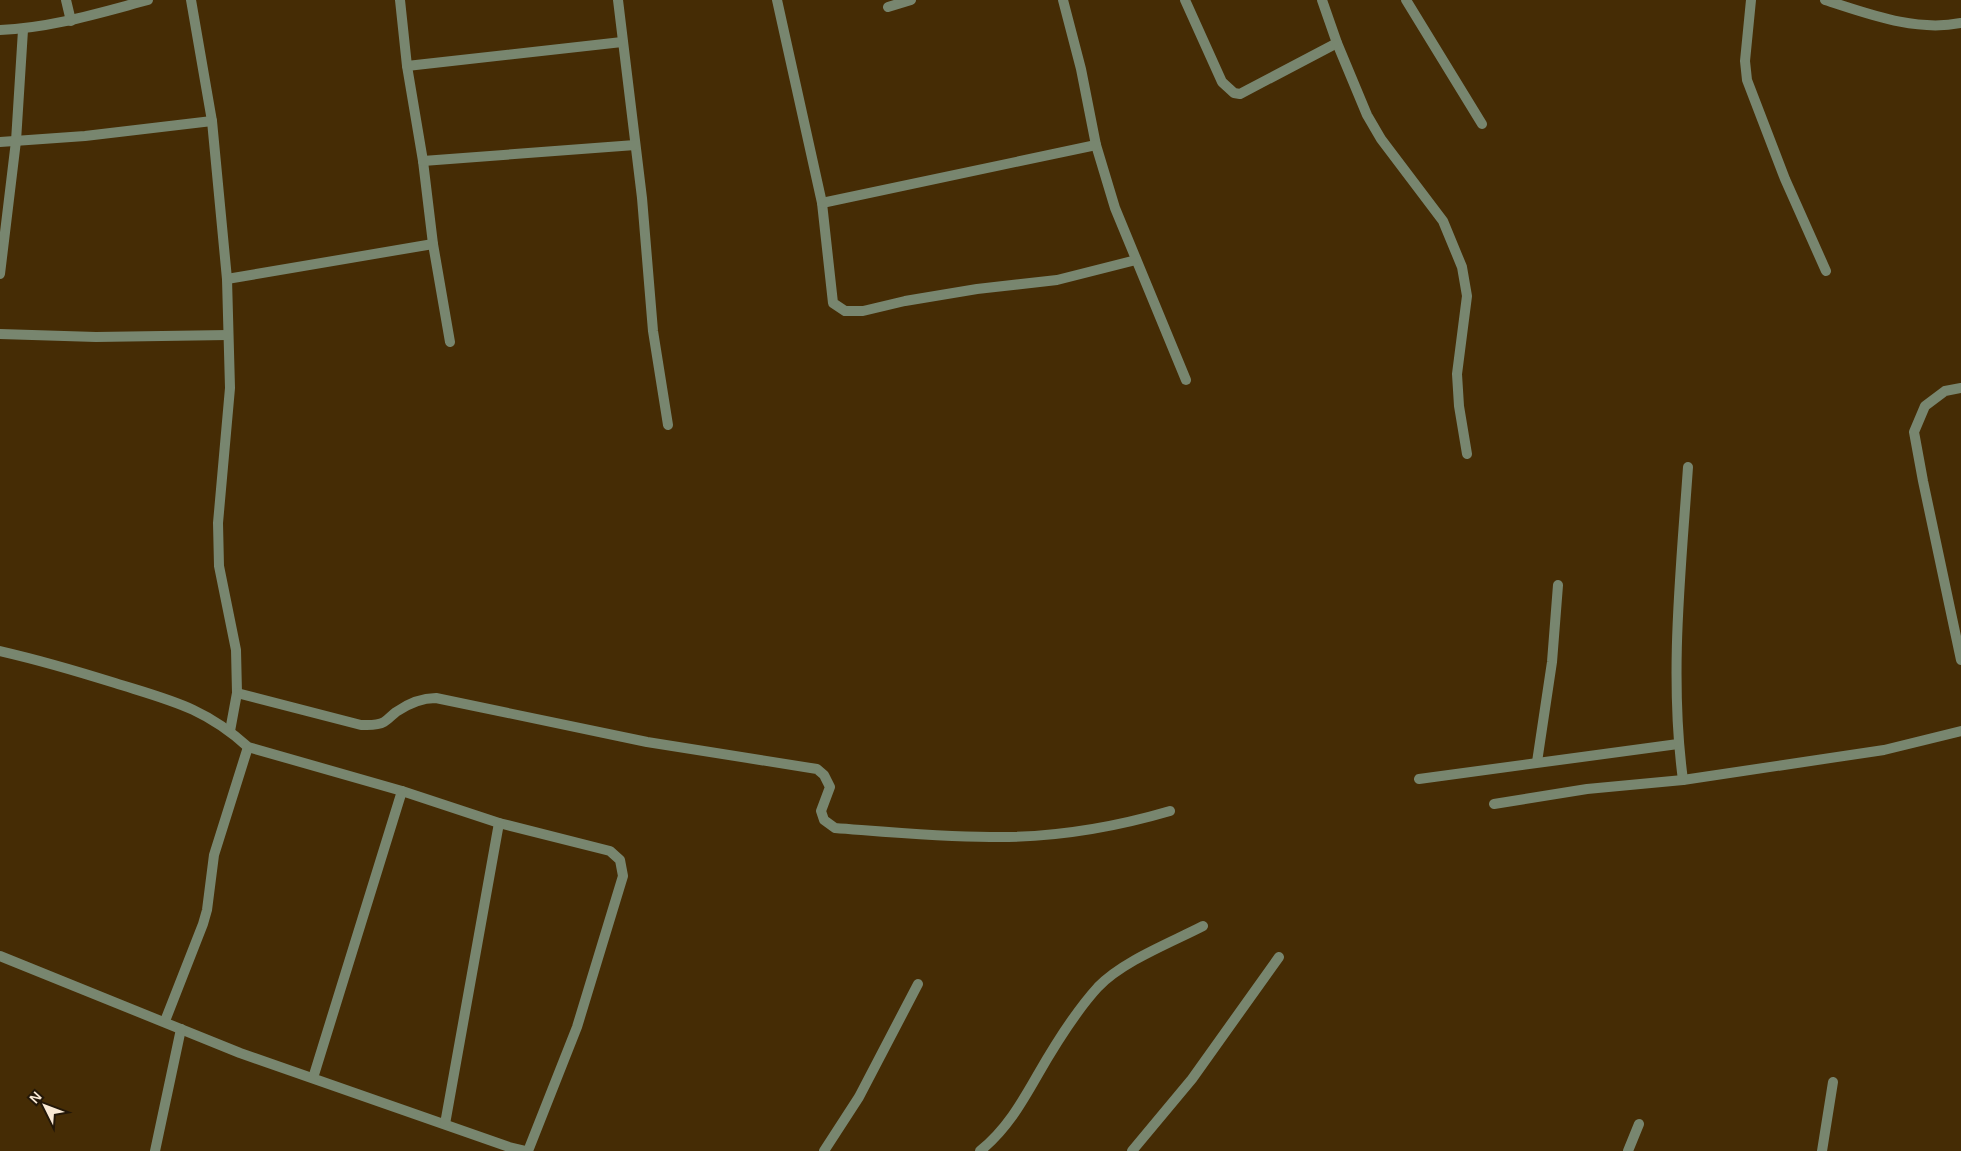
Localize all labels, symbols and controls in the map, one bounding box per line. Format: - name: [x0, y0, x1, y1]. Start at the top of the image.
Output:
- north arrow: [20, 1081, 70, 1131]
- text: N: [26, 1088, 45, 1106]

